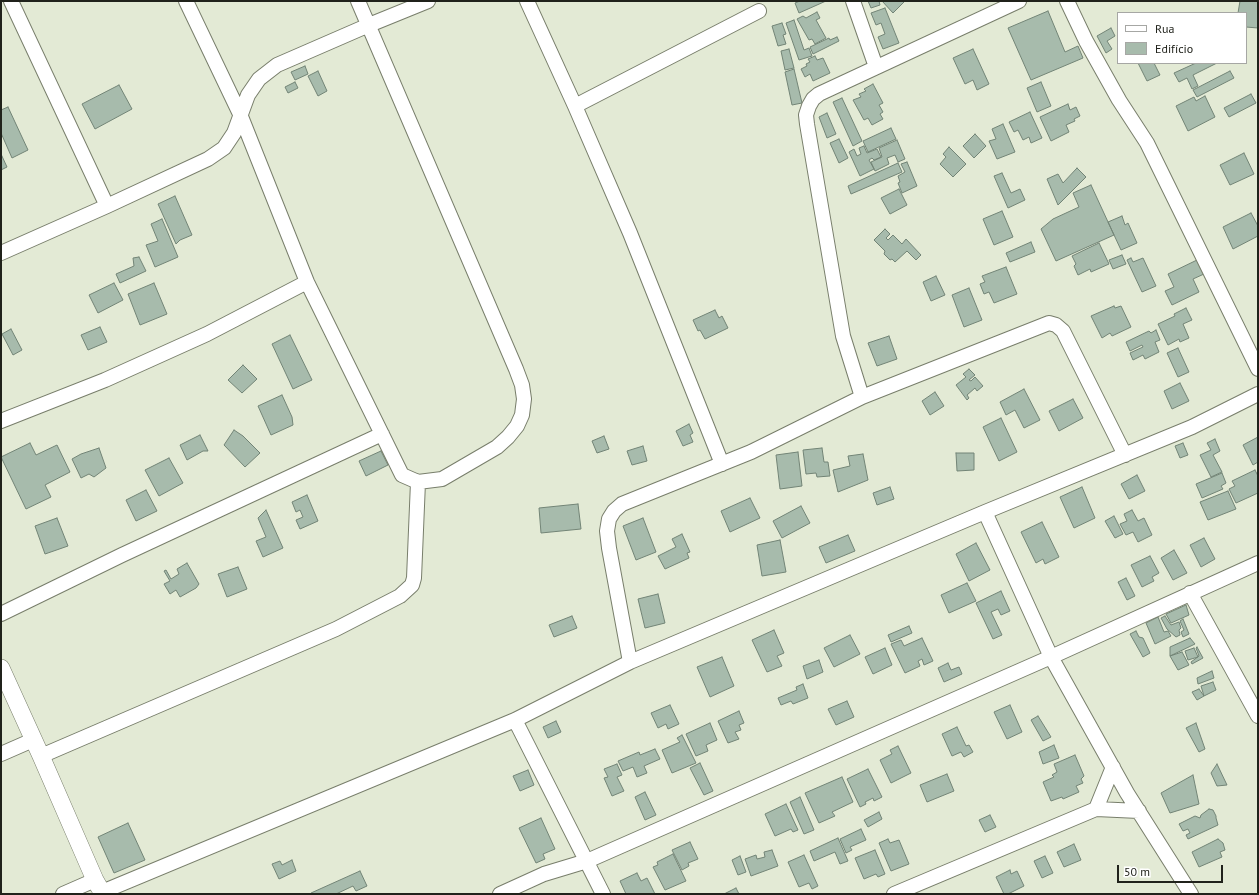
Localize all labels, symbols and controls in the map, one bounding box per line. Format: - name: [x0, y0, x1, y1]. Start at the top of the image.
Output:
- legend: [1117, 12, 1247, 64]
- text: Rua: [1155, 21, 1174, 36]
- text: Edifício: [1155, 41, 1193, 56]
- scale bar: [1119, 857, 1225, 883]
- text: 50 m: [1124, 864, 1150, 879]

